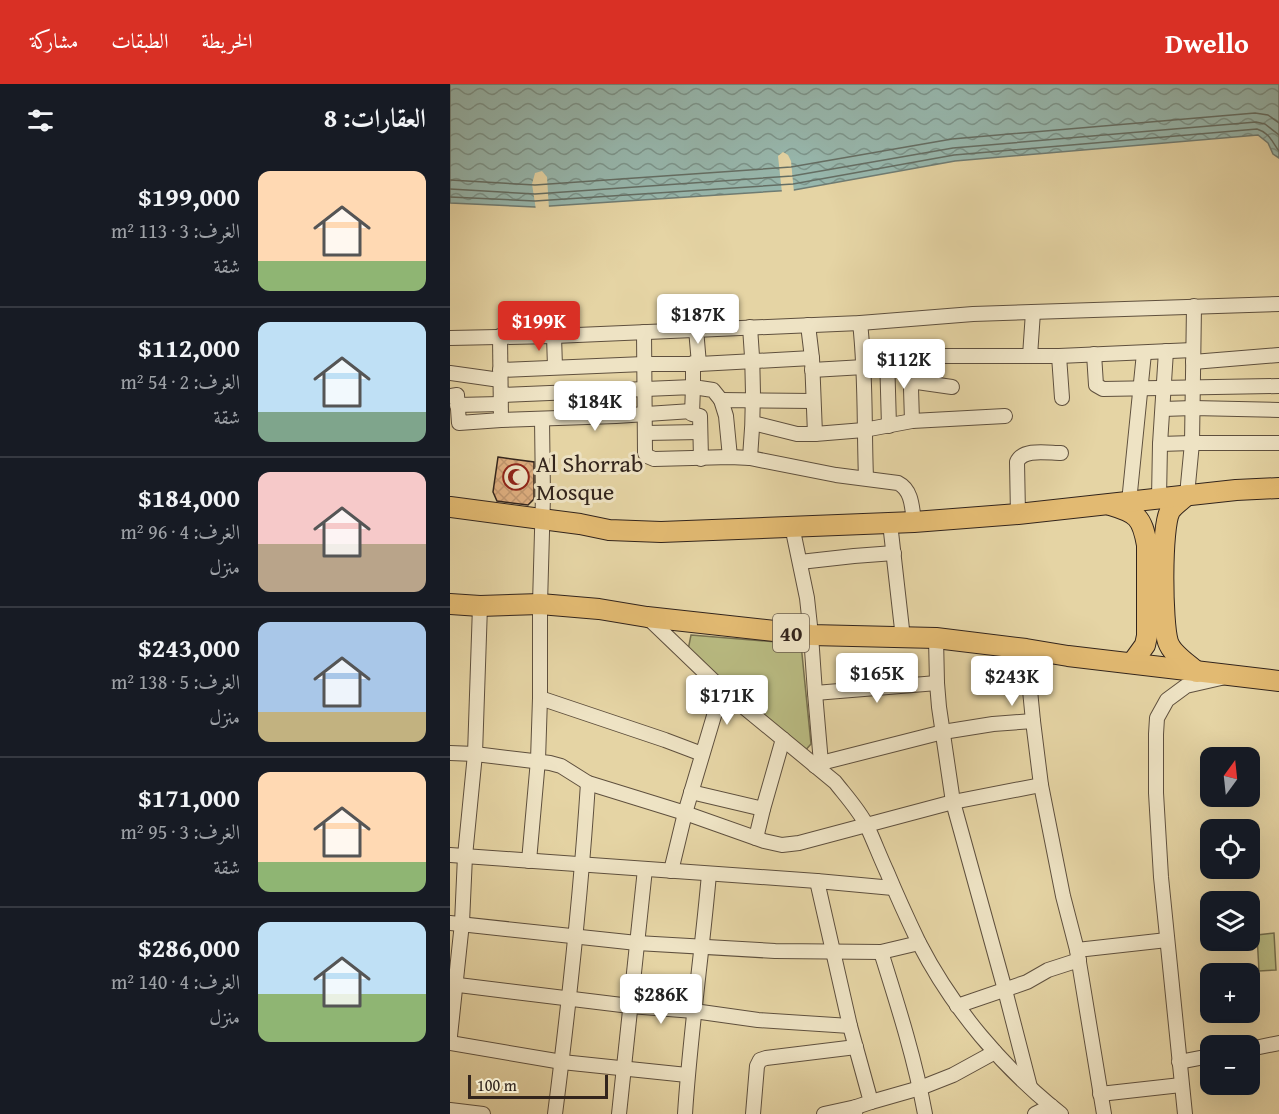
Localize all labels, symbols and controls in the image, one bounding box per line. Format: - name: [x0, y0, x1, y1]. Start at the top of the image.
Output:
- text: Dwello: [1165, 22, 1249, 63]
- text: مشاركة: [30, 25, 78, 56]
- text: الطبقات: [111, 25, 168, 56]
- text: الخريطة: [201, 25, 253, 56]
- text: العقارات: 8: [324, 98, 426, 137]
- icon: filters: [24, 104, 57, 137]
- text: $199,000: [138, 177, 240, 216]
- icon: home: [306, 195, 378, 267]
- text: الغرف: 3 · 113 m²: [111, 216, 240, 245]
- text: شقة: [214, 251, 240, 280]
- pin: $187K: [656, 294, 740, 345]
- text: $187K: [671, 299, 725, 328]
- pin: $199K: [497, 301, 581, 352]
- text: $199K: [512, 306, 566, 335]
- text: $112,000: [138, 328, 240, 367]
- pin: $112K: [862, 339, 946, 390]
- text: $112K: [877, 344, 931, 373]
- icon: home: [306, 346, 378, 418]
- text: الغرف: 2 · 54 m²: [121, 367, 240, 396]
- pin: $184K: [553, 381, 637, 432]
- text: $184K: [568, 386, 622, 415]
- text: شقة: [214, 402, 240, 431]
- place label: Al Shorrab Mosque: [536, 446, 643, 509]
- mosque icon: Al Shorrab Mosque: [501, 462, 531, 492]
- text: $184,000: [138, 478, 240, 517]
- icon: home: [306, 496, 378, 568]
- text: الغرف: 4 · 96 m²: [121, 517, 240, 546]
- text: منزل: [209, 552, 240, 581]
- road number: 40: [773, 614, 809, 652]
- text: $243,000: [138, 628, 240, 667]
- icon: home: [306, 646, 378, 718]
- pin: $165K: [835, 653, 919, 704]
- pin: $243K: [970, 656, 1054, 707]
- text: $165K: [850, 658, 904, 687]
- text: $243K: [985, 661, 1039, 690]
- text: الغرف: 5 · 138 m²: [111, 667, 240, 696]
- pin: $171K: [685, 675, 769, 726]
- text: $171K: [700, 680, 754, 709]
- text: منزل: [209, 702, 240, 731]
- north arrow: [1200, 747, 1260, 807]
- map controls: [1200, 747, 1260, 1095]
- text: $171,000: [138, 778, 240, 817]
- icon: home: [306, 796, 378, 868]
- text: الغرف: 3 · 95 m²: [121, 817, 240, 846]
- button: locate: [1200, 819, 1260, 879]
- text: شقة: [214, 852, 240, 881]
- button: layers: [1200, 891, 1260, 951]
- text: $286,000: [138, 928, 240, 967]
- icon: home: [306, 946, 378, 1018]
- button: +: [1200, 963, 1260, 1023]
- text: الغرف: 4 · 140 m²: [111, 967, 240, 996]
- pin: $286K: [619, 974, 703, 1025]
- text: $286K: [634, 979, 688, 1008]
- text: منزل: [209, 1002, 240, 1031]
- button: −: [1200, 1035, 1260, 1095]
- scale bar: [468, 1072, 608, 1100]
- text: 100 m: [477, 1073, 517, 1097]

